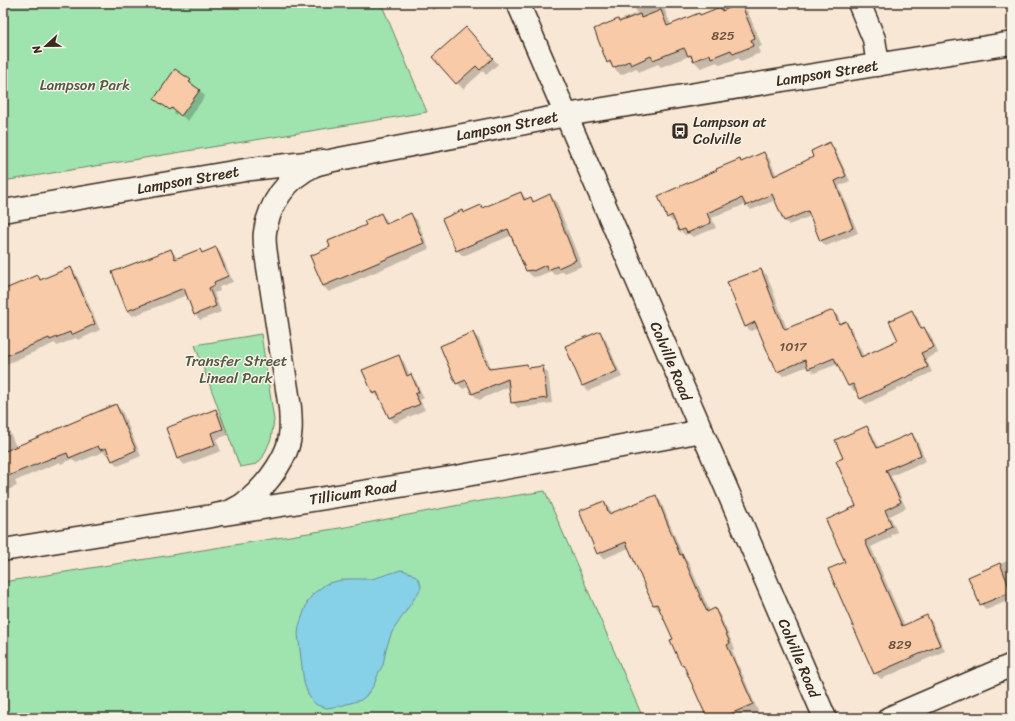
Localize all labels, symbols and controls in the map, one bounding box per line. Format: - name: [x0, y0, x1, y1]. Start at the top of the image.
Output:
- house number: 825: [711, 24, 735, 47]
- north arrow: [26, 26, 66, 66]
- text: N: [27, 42, 48, 58]
- street label: Lampson Street: [774, 52, 880, 94]
- park label: Lampson Park: [40, 72, 130, 98]
- street label: Lampson Street: [454, 103, 561, 149]
- place label: Lampson at Colville: [693, 109, 767, 152]
- bus stop icon: Lampson at Colville: [670, 121, 690, 141]
- street label: Lampson Street: [135, 158, 242, 202]
- street label: Colville Road: [643, 317, 700, 406]
- house number: 1017: [780, 335, 808, 358]
- park label: Transfer Street Lineal Park: [185, 348, 288, 391]
- street label: Tillicum Road: [307, 473, 400, 513]
- street label: Colville Road: [771, 614, 828, 703]
- house number: 829: [888, 633, 912, 656]

